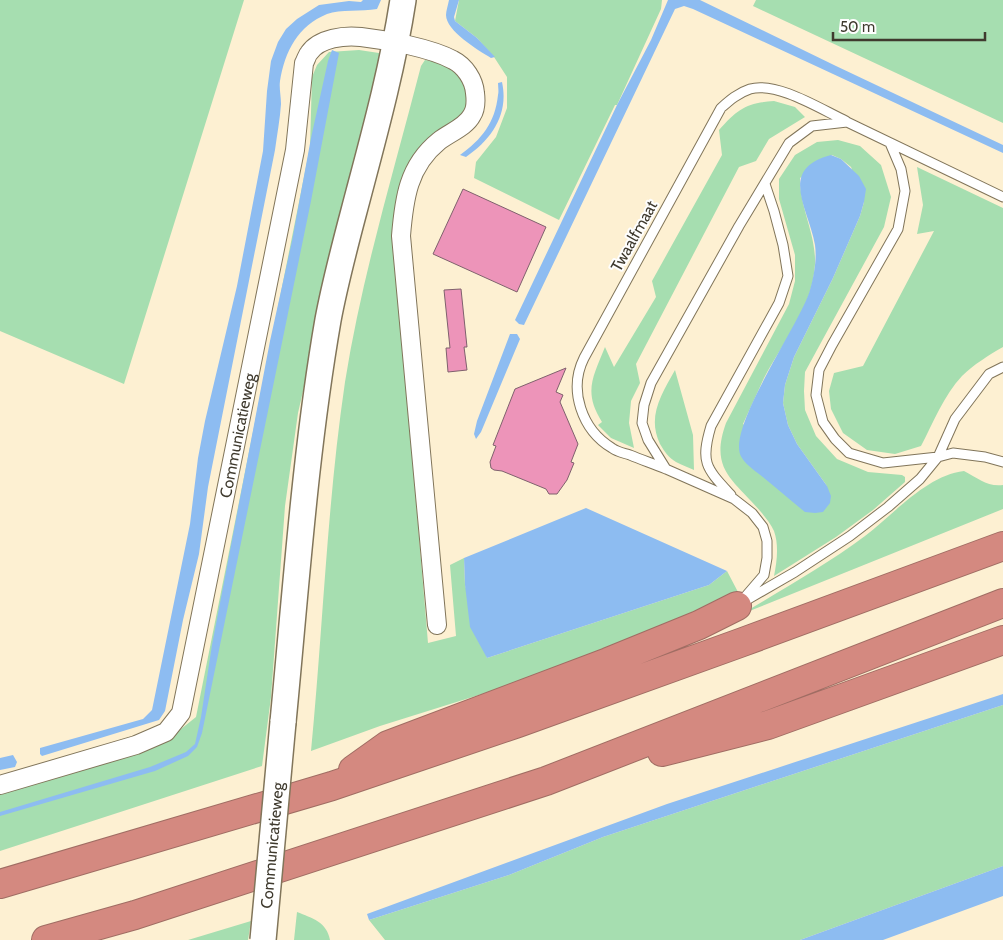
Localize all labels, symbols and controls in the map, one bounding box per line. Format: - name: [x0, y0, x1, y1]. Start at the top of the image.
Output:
- scale bar: [833, 10, 986, 42]
- text: 50 m: [840, 18, 875, 36]
- street label: Twaalfmaat: [607, 197, 661, 275]
- street label: Communicatieweg: [215, 370, 259, 499]
- street label: Communicatieweg: [256, 780, 287, 909]

